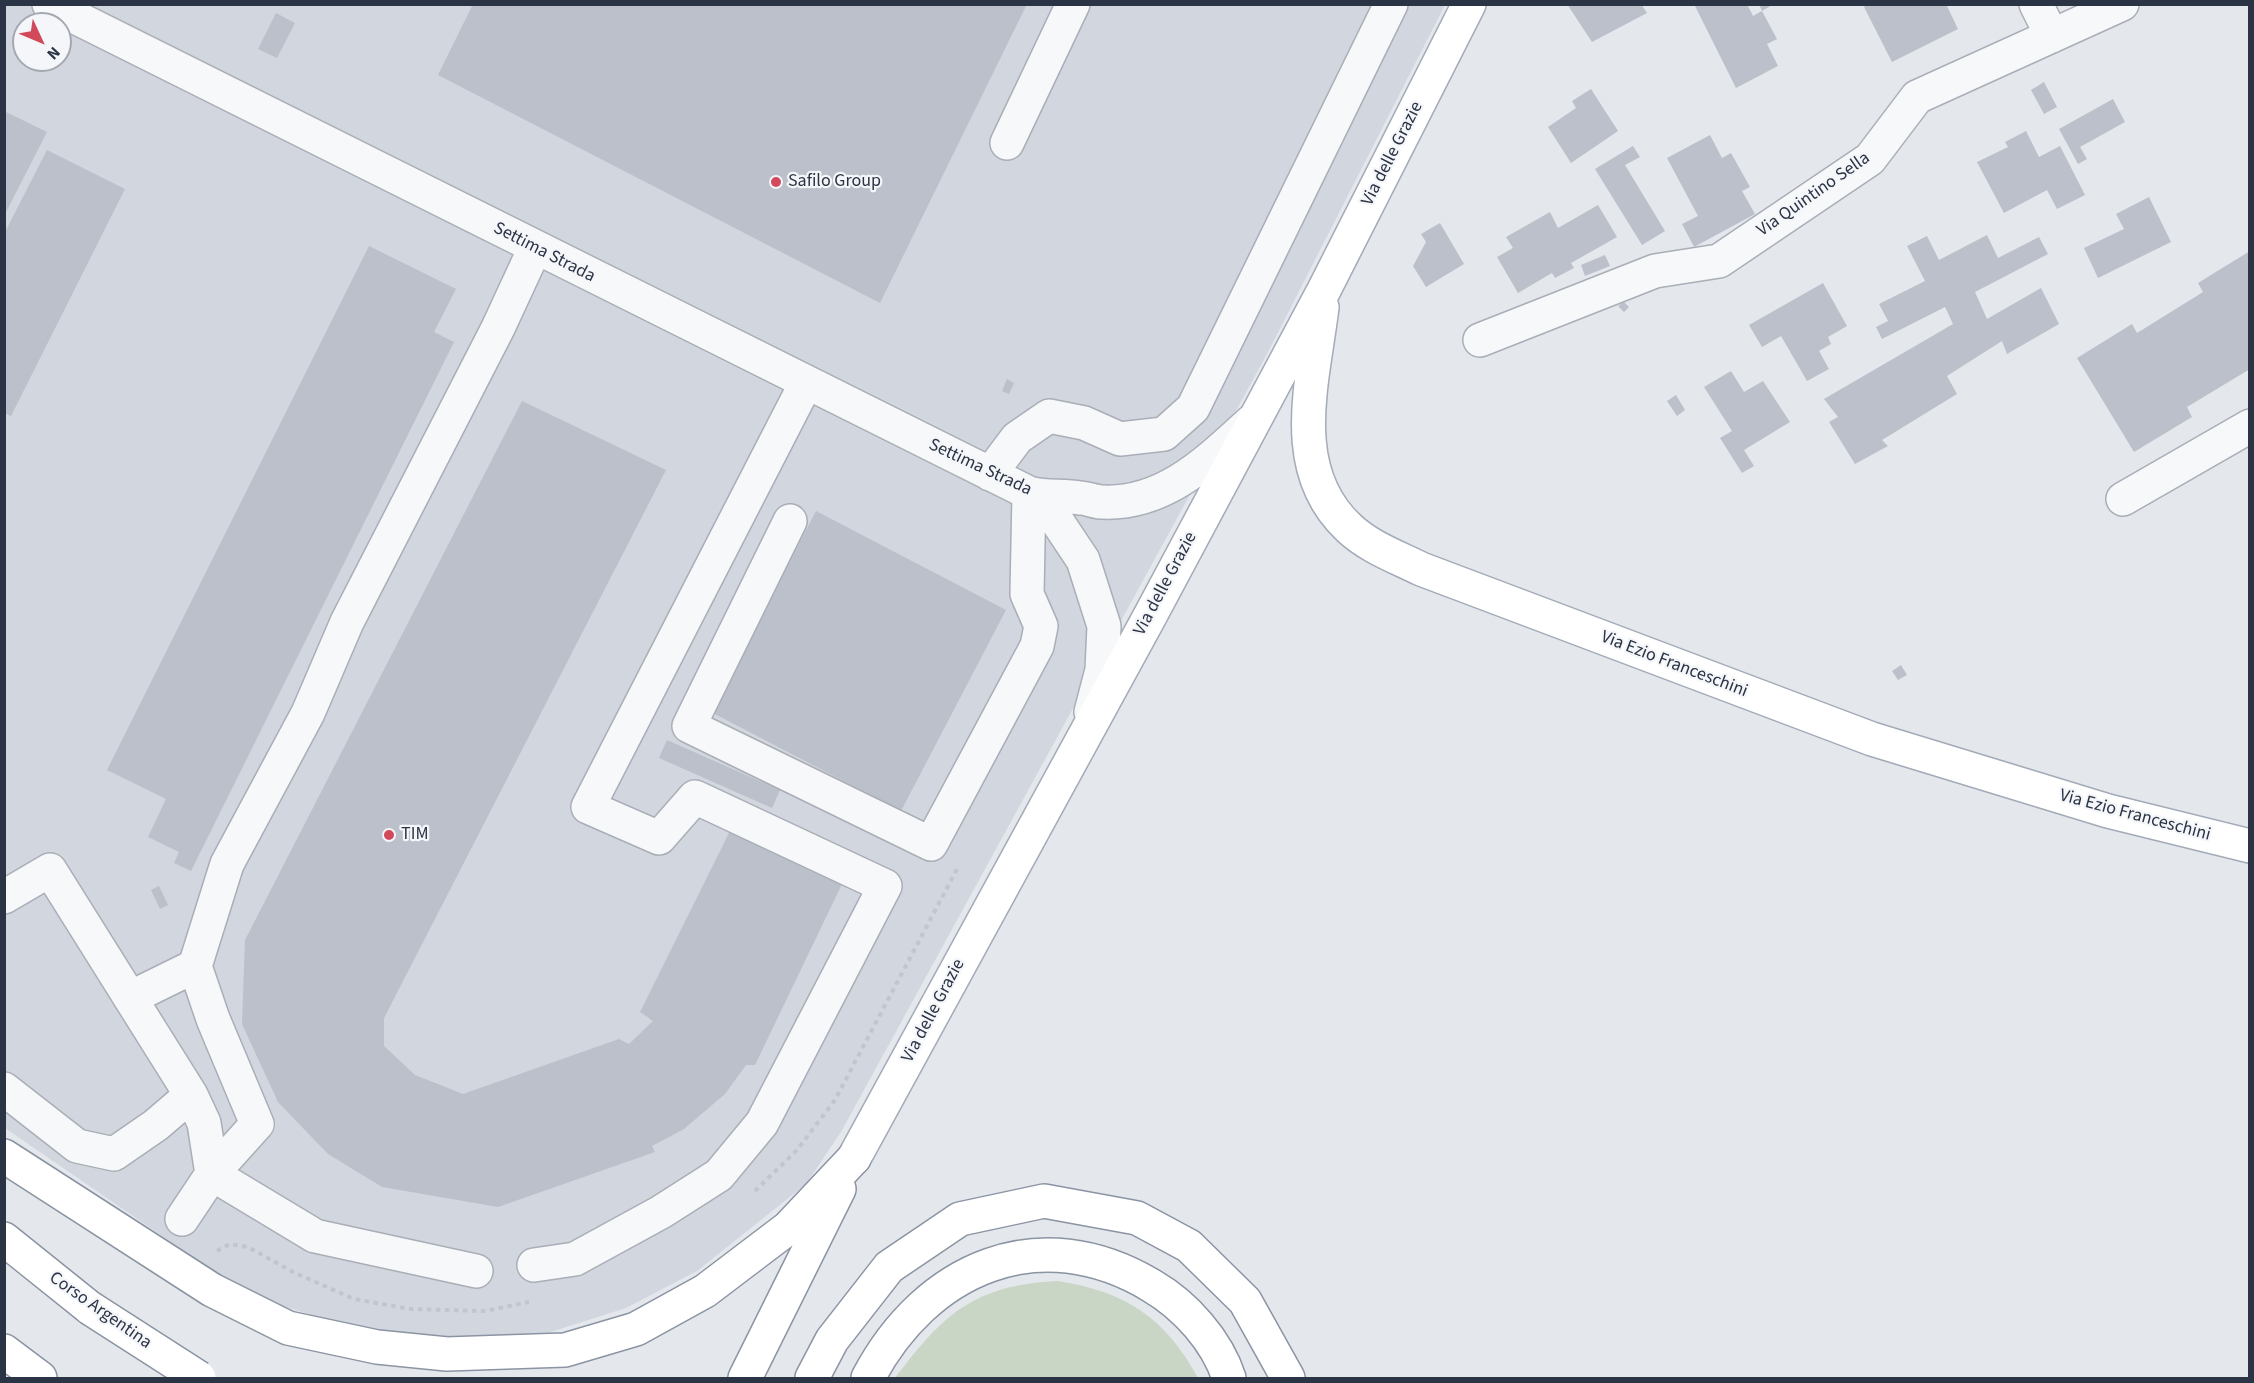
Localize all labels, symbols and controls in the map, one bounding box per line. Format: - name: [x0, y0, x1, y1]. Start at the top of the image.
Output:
- north arrow: [12, 12, 72, 72]
- text: N: [42, 42, 65, 65]
- street label: Via delle Grazie: [1357, 98, 1429, 210]
- street label: Via Quintino Sella: [1753, 148, 1875, 242]
- place label: Safilo Group: [788, 171, 881, 193]
- marker: Safilo Group: [769, 175, 783, 189]
- street label: Settima Strada: [489, 218, 599, 288]
- street label: Settima Strada: [925, 435, 1035, 501]
- street label: Via delle Grazie: [1130, 529, 1202, 639]
- street label: Via Ezio Franceschini: [1598, 627, 1750, 703]
- street label: Via Ezio Franceschini: [2057, 785, 2213, 847]
- place label: TIM: [401, 824, 428, 846]
- marker: TIM: [382, 828, 396, 842]
- street label: Via delle Grazie: [898, 956, 970, 1066]
- street label: Corso Argentina: [45, 1268, 155, 1354]

